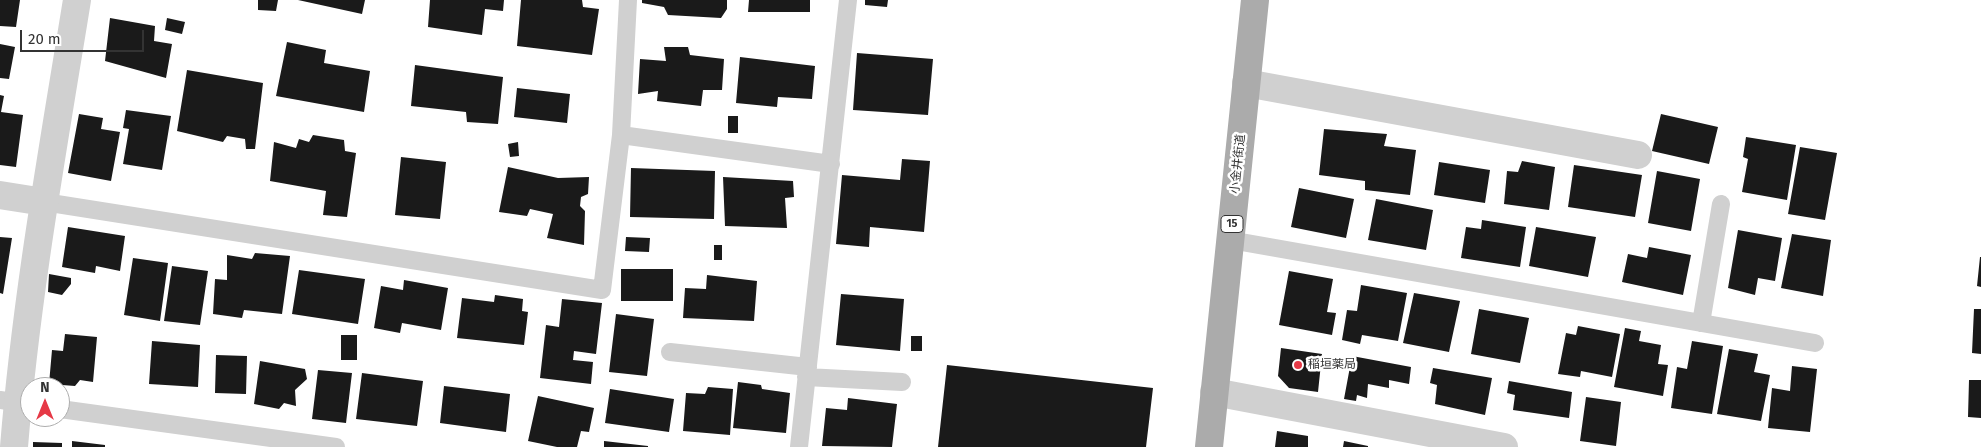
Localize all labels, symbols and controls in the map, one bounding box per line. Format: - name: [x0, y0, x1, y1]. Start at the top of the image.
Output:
- scale bar: [22, 20, 146, 52]
- text: 20 m: [28, 30, 61, 48]
- street label: 小金井街道: [1228, 133, 1248, 195]
- road number: 15: [1221, 215, 1243, 232]
- place label: 稲垣薬局: [1308, 358, 1356, 372]
- marker: 稲垣薬局: [1292, 359, 1304, 371]
- north arrow: [20, 377, 70, 427]
- text: N: [40, 379, 50, 396]

